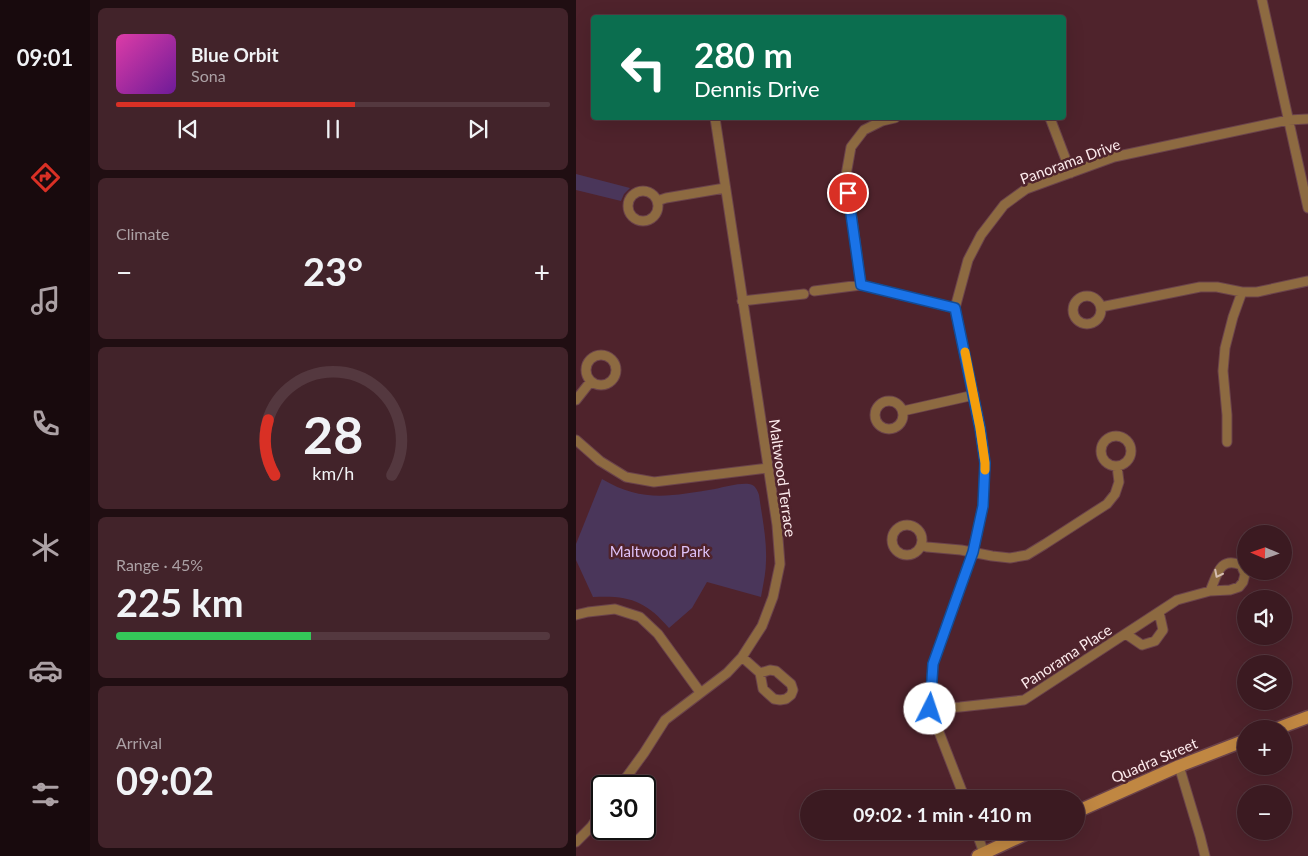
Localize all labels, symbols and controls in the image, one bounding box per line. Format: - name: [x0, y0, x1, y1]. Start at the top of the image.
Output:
- text: 280 m: [694, 33, 793, 75]
- icon: left: [611, 35, 676, 100]
- text: Blue Orbit: [191, 43, 279, 66]
- text: 09:01: [17, 44, 73, 71]
- text: Sona: [191, 66, 226, 85]
- text: Dennis Drive: [694, 75, 820, 102]
- icon: previous: [174, 115, 202, 143]
- icon: pause: [319, 115, 347, 143]
- icon: next: [464, 115, 492, 143]
- street label: Panorama Drive: [1017, 135, 1123, 187]
- icon: directions: [28, 160, 63, 195]
- pin: [827, 172, 869, 214]
- icon: arrive: [834, 179, 862, 207]
- text: Climate: [116, 224, 169, 243]
- text: 23°: [303, 248, 363, 294]
- text: −: [116, 255, 132, 289]
- text: +: [534, 255, 550, 289]
- icon: music: [28, 283, 63, 318]
- text: 28: [303, 403, 363, 465]
- icon: phone: [28, 406, 63, 441]
- street label: Maltwood Terrace: [766, 418, 800, 538]
- text: km/h: [312, 462, 354, 484]
- north arrow: [1237, 525, 1292, 580]
- map controls: [1237, 525, 1292, 840]
- icon: climate: [28, 530, 63, 565]
- park label: Maltwood Park: [610, 542, 711, 560]
- text: Range · 45%: [116, 555, 203, 574]
- one-way arrow: [1214, 569, 1224, 578]
- text: 225 km: [116, 579, 244, 625]
- button: sound: [1237, 590, 1292, 645]
- street label: Panorama Place: [1017, 620, 1115, 692]
- icon: car: [28, 653, 63, 688]
- button: layers: [1237, 655, 1292, 710]
- position arrow: [903, 682, 955, 734]
- button: +: [1237, 720, 1292, 775]
- text: Arrival: [116, 733, 162, 752]
- street label: Quadra Street: [1108, 733, 1201, 786]
- text: 09:02: [116, 757, 214, 803]
- speed limit sign: 30: [591, 775, 656, 840]
- icon: filters: [28, 777, 63, 812]
- button: −: [1237, 785, 1292, 840]
- text: 09:02 · 1 min · 410 m: [853, 803, 1032, 826]

